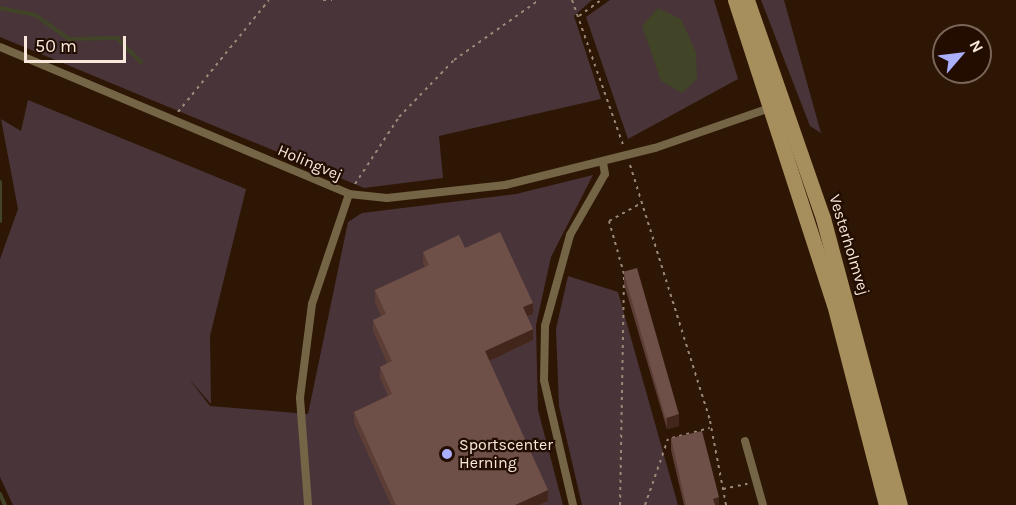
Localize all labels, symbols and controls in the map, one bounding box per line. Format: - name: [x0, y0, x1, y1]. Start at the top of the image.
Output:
- scale bar: [27, 24, 129, 62]
- north arrow: [932, 24, 992, 84]
- text: 50 m: [35, 35, 77, 57]
- text: N: [965, 37, 988, 56]
- street label: Holingvej: [275, 141, 345, 185]
- street label: Vesterholmvej: [825, 192, 873, 298]
- place label: Sportscenter Herning: [459, 435, 553, 473]
- marker: Sportscenter Herning: [440, 447, 454, 461]

